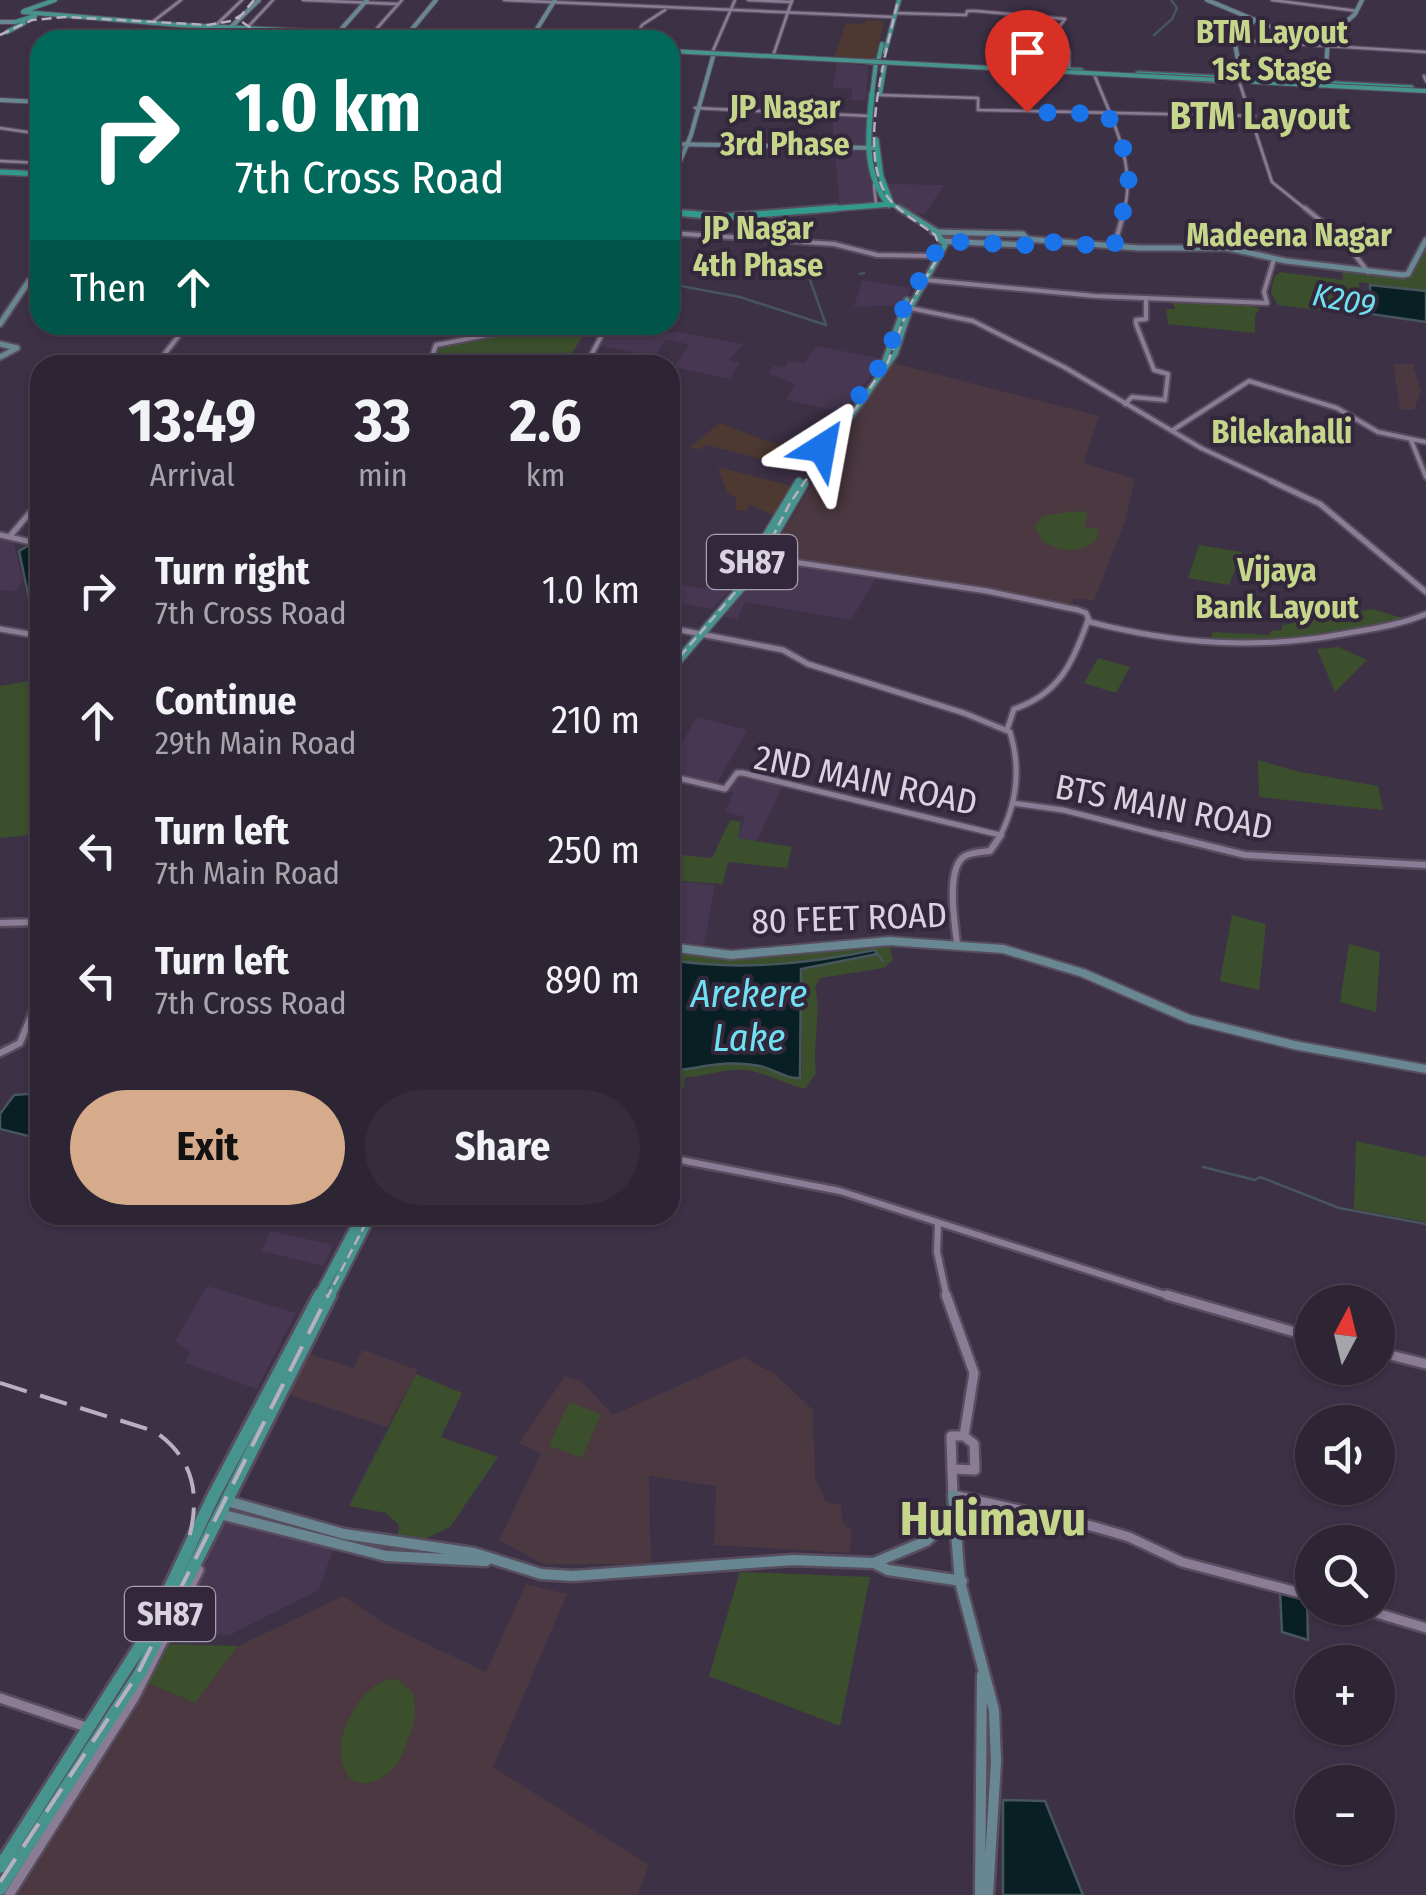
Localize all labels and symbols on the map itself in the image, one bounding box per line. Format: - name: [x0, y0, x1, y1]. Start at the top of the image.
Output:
- pin: [985, 10, 1070, 113]
- district label: BTM Layout 1st Stage: [1196, 13, 1349, 88]
- district label: JP Nagar 3rd Phase: [719, 88, 850, 163]
- district label: BTM Layout: [1170, 93, 1351, 139]
- district label: JP Nagar 4th Phase: [693, 209, 823, 284]
- district label: Madeena Nagar: [1186, 216, 1392, 254]
- water label: K209: [1310, 275, 1378, 325]
- position arrow: [770, 396, 874, 500]
- district label: Bilekahalli: [1212, 413, 1352, 451]
- road number: SH87: [707, 535, 797, 589]
- district label: Vijaya Bank Layout: [1195, 551, 1360, 626]
- street label: 2ND MAIN ROAD: [751, 736, 981, 824]
- street label: BTS MAIN ROAD: [1052, 765, 1276, 849]
- street label: 80 FEET ROAD: [750, 894, 948, 942]
- water label: Arekere Lake: [689, 971, 807, 1061]
- north arrow: [1295, 1285, 1395, 1385]
- district label: Hulimavu: [900, 1490, 1086, 1548]
- road number: SH87: [125, 1587, 215, 1641]

